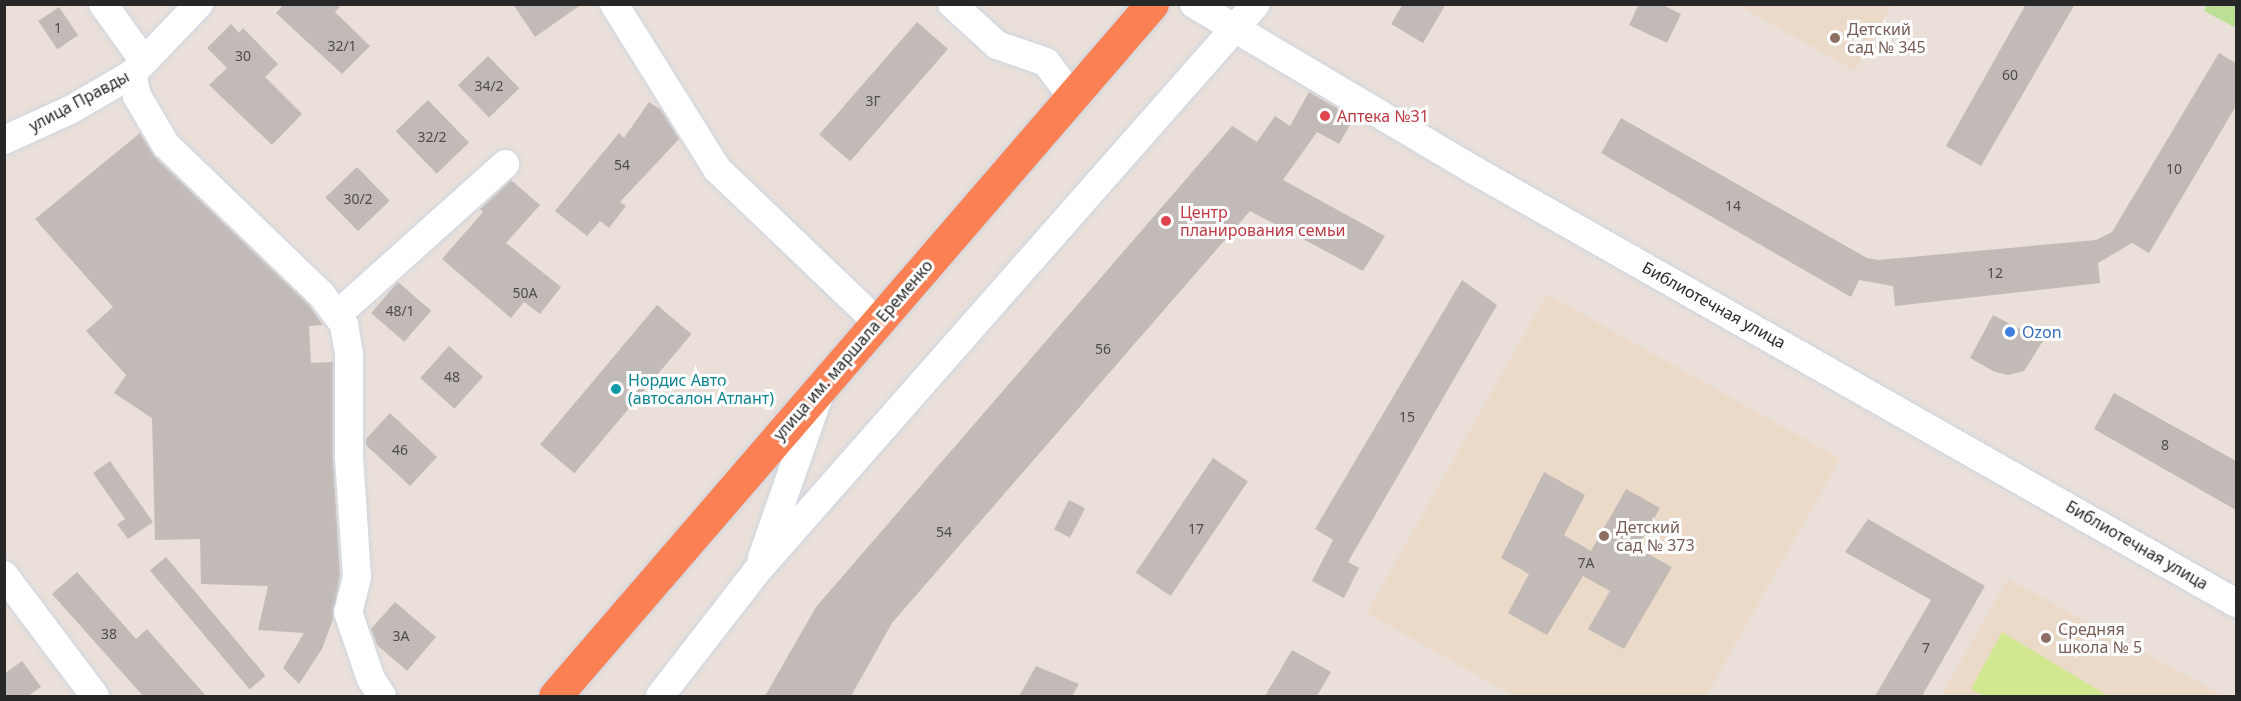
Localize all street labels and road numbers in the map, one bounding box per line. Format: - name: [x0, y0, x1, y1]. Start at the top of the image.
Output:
- street label: улица Правды: [26, 67, 132, 135]
- street label: улица им. маршала Еременко: [769, 256, 937, 444]
- street label: Библиотечная улица: [1639, 258, 1789, 352]
- street label: Библиотечная улица: [2063, 496, 2211, 594]

